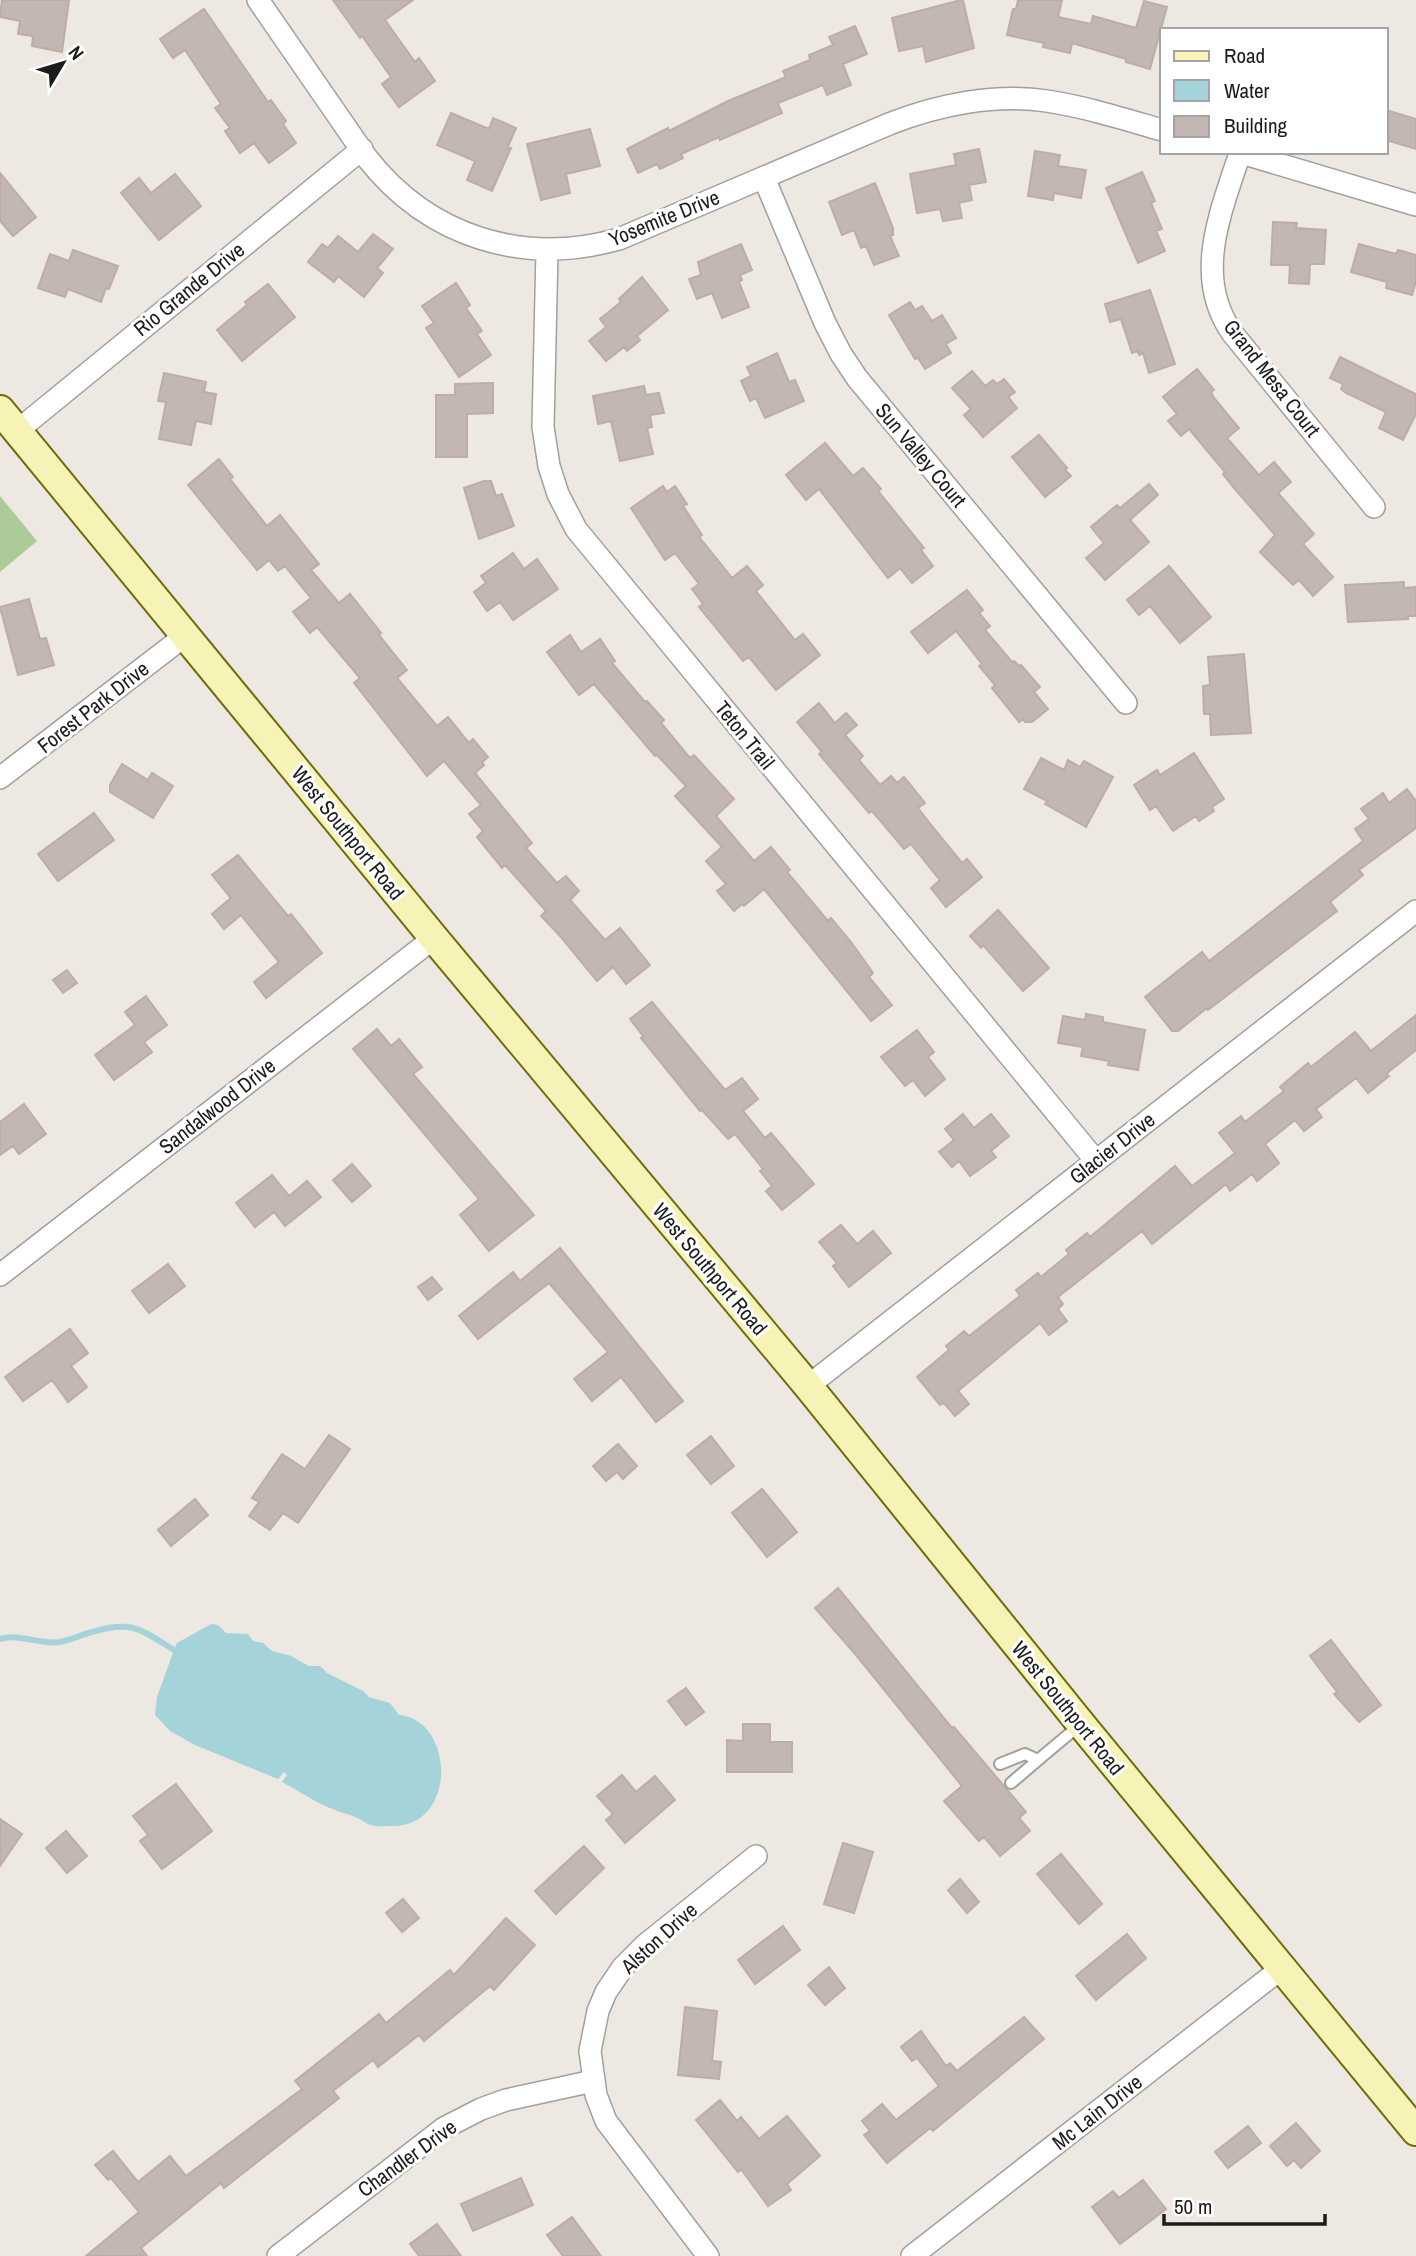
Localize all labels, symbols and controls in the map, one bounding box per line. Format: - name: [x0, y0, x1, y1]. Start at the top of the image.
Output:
- north arrow: [28, 28, 98, 98]
- legend: [1160, 28, 1388, 154]
- text: N: [63, 40, 90, 65]
- text: Road: [1224, 41, 1265, 70]
- text: Water: [1224, 76, 1270, 105]
- text: Building: [1224, 111, 1288, 140]
- street label: Yosemite Drive: [604, 183, 724, 253]
- street label: Rio Grande Drive: [127, 235, 251, 343]
- street label: Grand Mesa Court: [1217, 313, 1327, 443]
- street label: Sun Valley Court: [869, 397, 973, 513]
- street label: Forest Park Drive: [31, 654, 155, 760]
- street label: Teton Trail: [708, 695, 782, 775]
- street label: West Southport Road: [285, 760, 411, 906]
- street label: Sandalwood Drive: [153, 1051, 281, 1161]
- street label: Glacier Drive: [1063, 1105, 1161, 1191]
- street label: West Southport Road: [646, 1197, 774, 1341]
- street label: West Southport Road: [1005, 1635, 1131, 1781]
- street label: Alston Drive: [614, 1896, 704, 1981]
- street label: Mc Lain Drive: [1046, 2068, 1148, 2156]
- street label: Chandler Drive: [352, 2112, 462, 2204]
- scale bar: [1164, 2182, 1325, 2226]
- text: 50 m: [1174, 2192, 1212, 2221]

